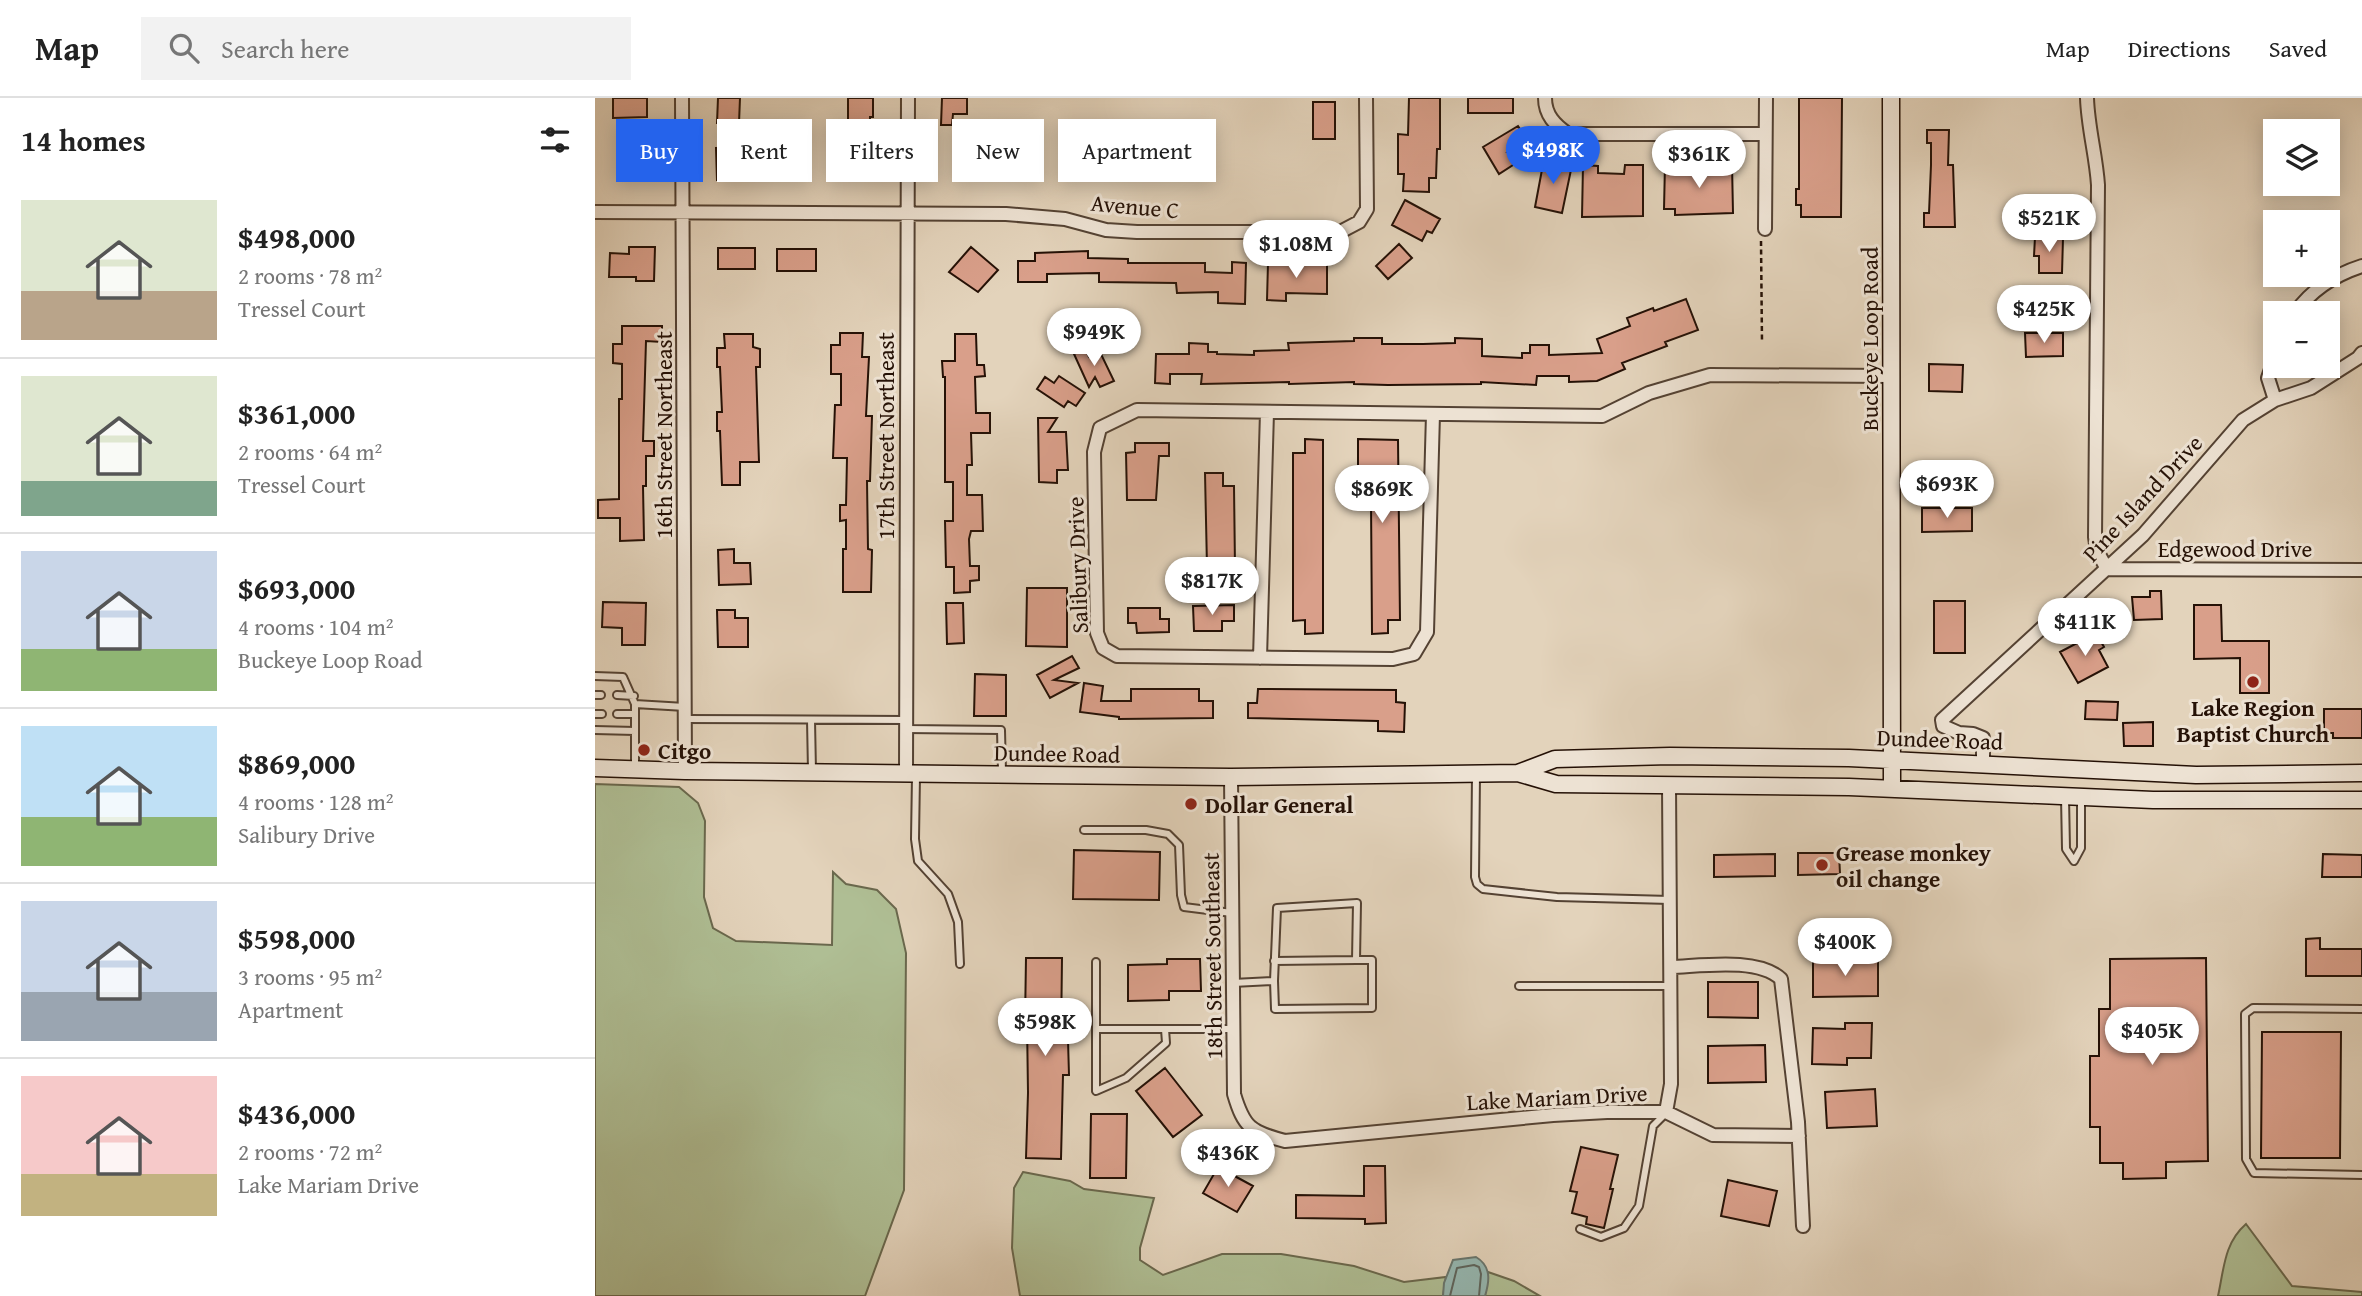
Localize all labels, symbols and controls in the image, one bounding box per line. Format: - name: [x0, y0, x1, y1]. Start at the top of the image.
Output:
- search box: [141, 17, 631, 80]
- text: Map: [35, 24, 99, 72]
- icon: search: [165, 29, 203, 67]
- text: Search here: [221, 29, 349, 68]
- text: Map: [2046, 31, 2090, 66]
- text: Directions: [2128, 31, 2231, 66]
- text: Saved: [2269, 31, 2327, 66]
- text: 14 homes: [21, 118, 146, 162]
- chip: Buy: [616, 119, 703, 182]
- chip: Rent: [717, 119, 812, 182]
- chip: Filters: [826, 119, 938, 182]
- chip: New: [952, 119, 1044, 182]
- chip: Apartment: [1058, 119, 1216, 182]
- map controls: [2263, 119, 2340, 378]
- button: layers: [2263, 119, 2340, 196]
- icon: filters: [536, 121, 574, 159]
- pin: $498K: [1504, 126, 1602, 186]
- pin: $361K: [1650, 130, 1748, 190]
- text: $498K: [1522, 132, 1584, 165]
- text: $361K: [1668, 136, 1730, 169]
- street label: Avenue C: [1090, 186, 1180, 226]
- pin: $521K: [2000, 194, 2098, 254]
- text: $521K: [2018, 200, 2080, 233]
- button: +: [2263, 210, 2340, 287]
- text: $498,000: [238, 215, 355, 259]
- pin: $1.08M: [1239, 220, 1353, 280]
- text: $1.08M: [1259, 226, 1333, 259]
- icon: home: [77, 228, 161, 312]
- street label: Buckeye Loop Road: [1853, 246, 1886, 431]
- text: 2 rooms · 78 m²: [238, 259, 382, 292]
- pin: $425K: [1995, 286, 2093, 345]
- text: $425K: [2013, 291, 2075, 324]
- text: Tressel Court: [238, 292, 366, 325]
- button: −: [2263, 301, 2340, 378]
- pin: $949K: [1045, 308, 1143, 368]
- text: $949K: [1063, 314, 1125, 347]
- street label: 16th Street Northeast: [647, 331, 680, 539]
- street label: 17th Street Northeast: [869, 332, 902, 540]
- text: $361,000: [238, 391, 355, 435]
- icon: home: [77, 404, 161, 488]
- street label: Pine Island Drive: [2074, 427, 2210, 569]
- text: 2 rooms · 64 m²: [238, 435, 382, 468]
- pin: $693K: [1898, 460, 1996, 520]
- pin: $869K: [1333, 466, 1431, 525]
- text: $693K: [1916, 466, 1978, 499]
- text: Tressel Court: [238, 468, 366, 501]
- text: $869K: [1351, 471, 1413, 504]
- street label: Salibury Drive: [1058, 496, 1096, 634]
- street label: Edgewood Drive: [2158, 532, 2312, 565]
- pin: $817K: [1163, 558, 1261, 617]
- text: $817K: [1181, 563, 1243, 596]
- text: $693,000: [238, 566, 355, 610]
- icon: home: [77, 579, 161, 663]
- pin: $411K: [2036, 598, 2134, 658]
- text: $411K: [2054, 604, 2116, 637]
- text: 4 rooms · 104 m²: [238, 610, 393, 643]
- text: Buckeye Loop Road: [238, 643, 422, 676]
- marker: Lake Region Baptist Church: [2245, 674, 2261, 690]
- place label: Lake Region Baptist Church: [2177, 691, 2330, 750]
- street label: Dundee Road: [1876, 720, 2004, 758]
- place label: Citgo: [658, 734, 711, 767]
- street label: Dundee Road: [994, 735, 1121, 771]
- text: $869,000: [238, 741, 355, 785]
- marker: Citgo: [636, 742, 652, 758]
- icon: home: [77, 754, 161, 838]
- text: 4 rooms · 128 m²: [238, 785, 393, 818]
- place label: Dollar General: [1205, 788, 1353, 821]
- marker: Dollar General: [1183, 796, 1199, 812]
- text: Salibury Drive: [238, 818, 375, 851]
- place label: Grease monkey oil change: [1836, 836, 1991, 895]
- street label: 18th Street Southeast: [1194, 852, 1230, 1060]
- marker: Grease monkey oil change: [1814, 857, 1830, 873]
- text: $598,000: [238, 916, 355, 960]
- pin: $400K: [1796, 918, 1894, 978]
- text: $400K: [1814, 924, 1876, 957]
- icon: home: [77, 929, 161, 1013]
- text: 3 rooms · 95 m²: [238, 960, 382, 993]
- text: Apartment: [238, 993, 343, 1026]
- pin: $598K: [996, 998, 1094, 1058]
- text: $598K: [1014, 1004, 1076, 1037]
- pin: $405K: [2103, 1007, 2201, 1067]
- text: $405K: [2121, 1013, 2183, 1046]
- street label: Lake Mariam Drive: [1466, 1076, 1648, 1118]
- text: $436,000: [238, 1091, 355, 1135]
- icon: home: [77, 1104, 161, 1188]
- pin: $436K: [1179, 1130, 1277, 1189]
- text: 2 rooms · 72 m²: [238, 1135, 382, 1168]
- text: $436K: [1197, 1135, 1259, 1168]
- text: Lake Mariam Drive: [238, 1168, 419, 1201]

